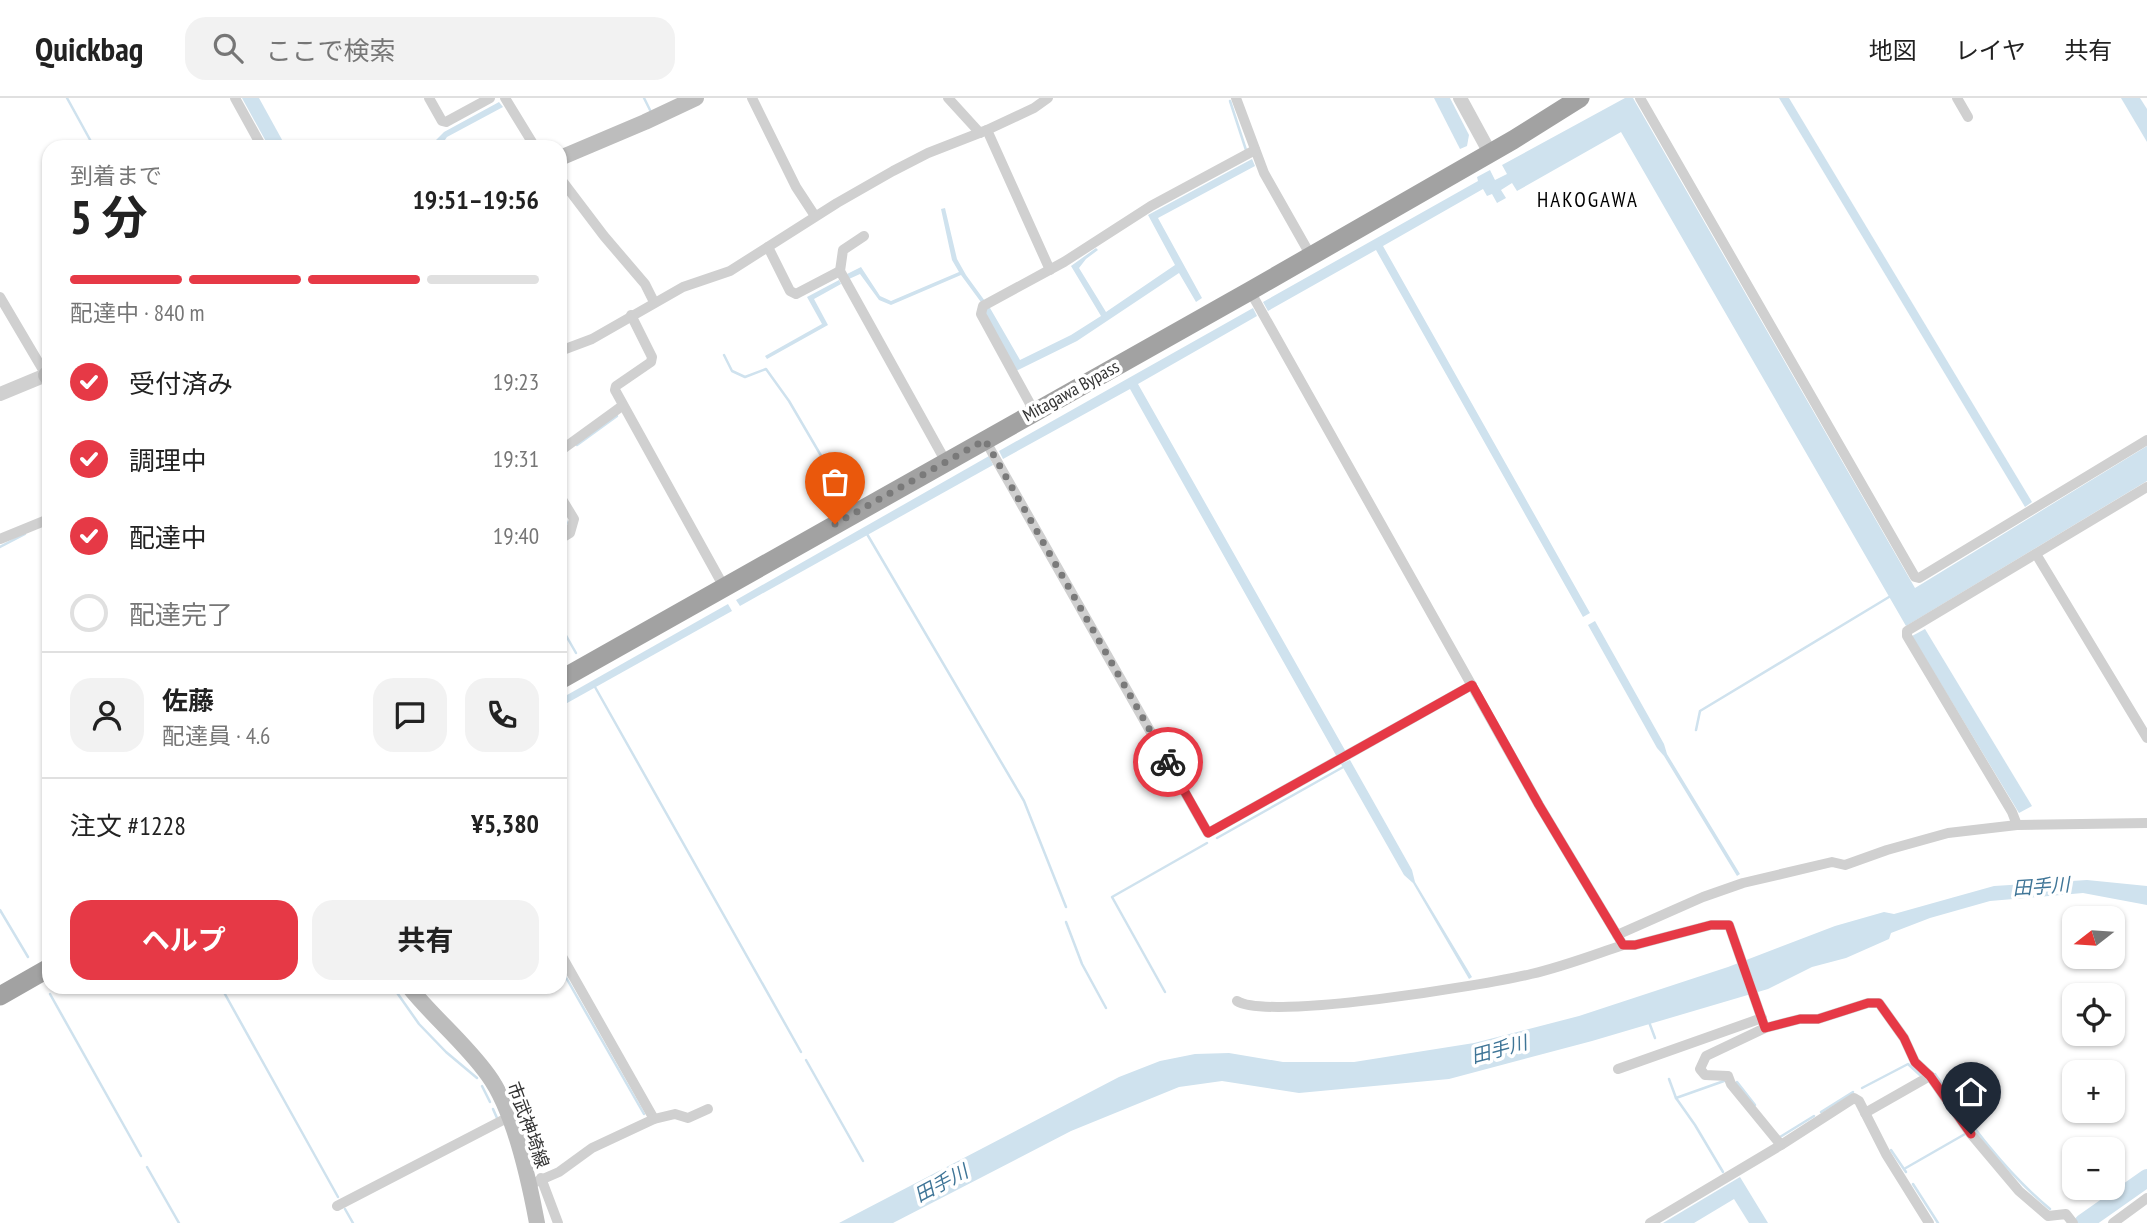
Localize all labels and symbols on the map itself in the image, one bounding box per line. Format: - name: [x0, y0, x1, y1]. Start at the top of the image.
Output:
- district label: HAKOGAWA: [1537, 186, 1639, 213]
- street label: Mitagawa Bypass: [1019, 355, 1123, 426]
- pin: [805, 452, 865, 524]
- courier: [1133, 727, 1203, 797]
- water label: 田手川: [2012, 872, 2072, 900]
- north arrow: [2062, 906, 2124, 970]
- water label: 田手川: [1468, 1030, 1532, 1068]
- pin: [1941, 1062, 2001, 1134]
- street label: 市武神埼線: [502, 1079, 555, 1171]
- water label: 田手川: [910, 1158, 974, 1207]

